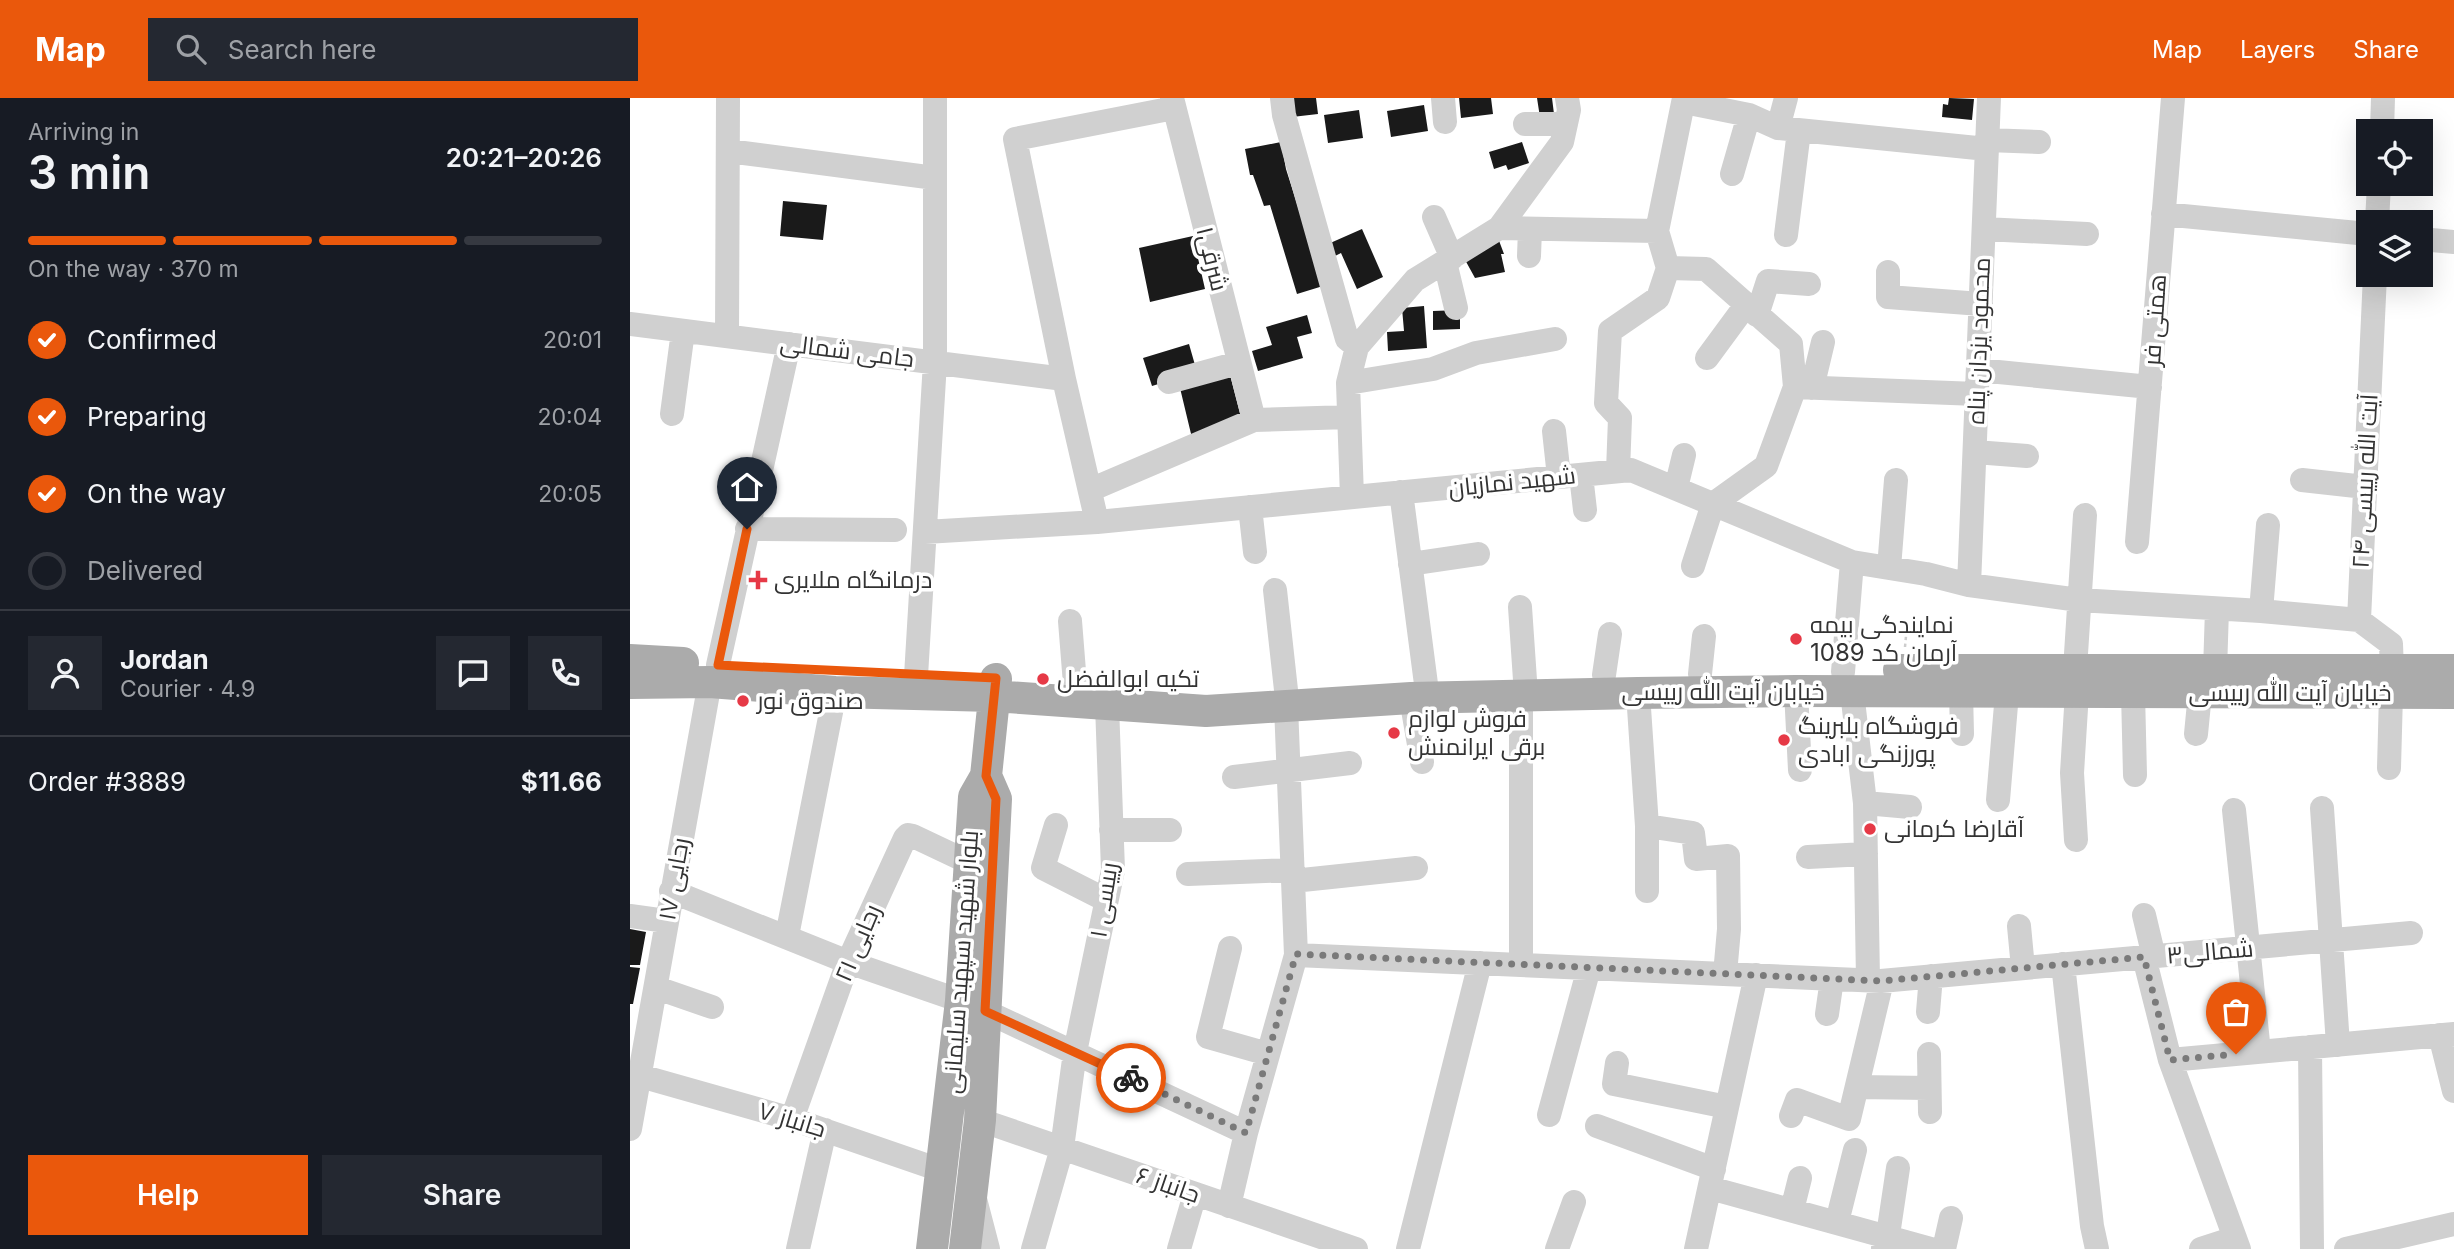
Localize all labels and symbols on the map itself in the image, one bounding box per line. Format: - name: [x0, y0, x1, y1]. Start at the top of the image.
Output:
- street label: شرقی۱: [1191, 224, 1234, 294]
- street label: محمود یزدان پناه: [1961, 257, 1998, 425]
- street label: همتی فر: [2137, 273, 2172, 369]
- street label: جامی شمالی: [778, 328, 916, 373]
- street label: آیت الله رییسی ۲۴: [2344, 392, 2384, 569]
- pin: [717, 457, 777, 529]
- street label: شهید نمازیان: [1447, 460, 1577, 503]
- place label: درمانگاه ملایری: [774, 565, 932, 594]
- marker: درمانگاه ملایری: [748, 570, 768, 590]
- place label: نمایندگی بیمه آرمان کد 1089: [1810, 610, 1958, 667]
- marker: نمایندگی بیمه آرمان کد 1089: [1788, 631, 1804, 647]
- place label: تکیه ابوالفضل: [1057, 664, 1200, 693]
- marker: تکیه ابوالفضل: [1035, 671, 1051, 687]
- street label: خیابان آیت الله رییسی: [1621, 676, 1825, 706]
- street label: خیابان آیت الله رییسی: [2188, 677, 2392, 707]
- place label: صندوق نور: [755, 686, 864, 716]
- marker: صندوق نور: [735, 693, 751, 709]
- place label: فروش لوازم برقی ایرانمنش: [1408, 704, 1545, 761]
- place label: فروشگاه بلبرینگ پورزنگی ابادی: [1798, 711, 1959, 770]
- marker: فروش لوازم برقی ایرانمنش: [1386, 725, 1402, 741]
- marker: فروشگاه بلبرینگ پورزنگی ابادی: [1776, 732, 1792, 748]
- place label: آقارضا کرمانی: [1884, 814, 2025, 843]
- marker: آقارضا کرمانی: [1862, 821, 1878, 837]
- street label: بلوار شهید سپهبد سلیمانی: [937, 829, 985, 1095]
- street label: رجایی ۱۷: [652, 835, 695, 923]
- street label: رییسی ۱: [1083, 860, 1124, 940]
- street label: رجایی ۲۱: [828, 900, 887, 986]
- street label: شمالی۳: [2165, 933, 2255, 970]
- pin: [2206, 982, 2266, 1054]
- courier: [1096, 1043, 1166, 1113]
- street label: جانباز ۷: [755, 1096, 829, 1143]
- street label: جانباز ۶: [1132, 1160, 1204, 1209]

